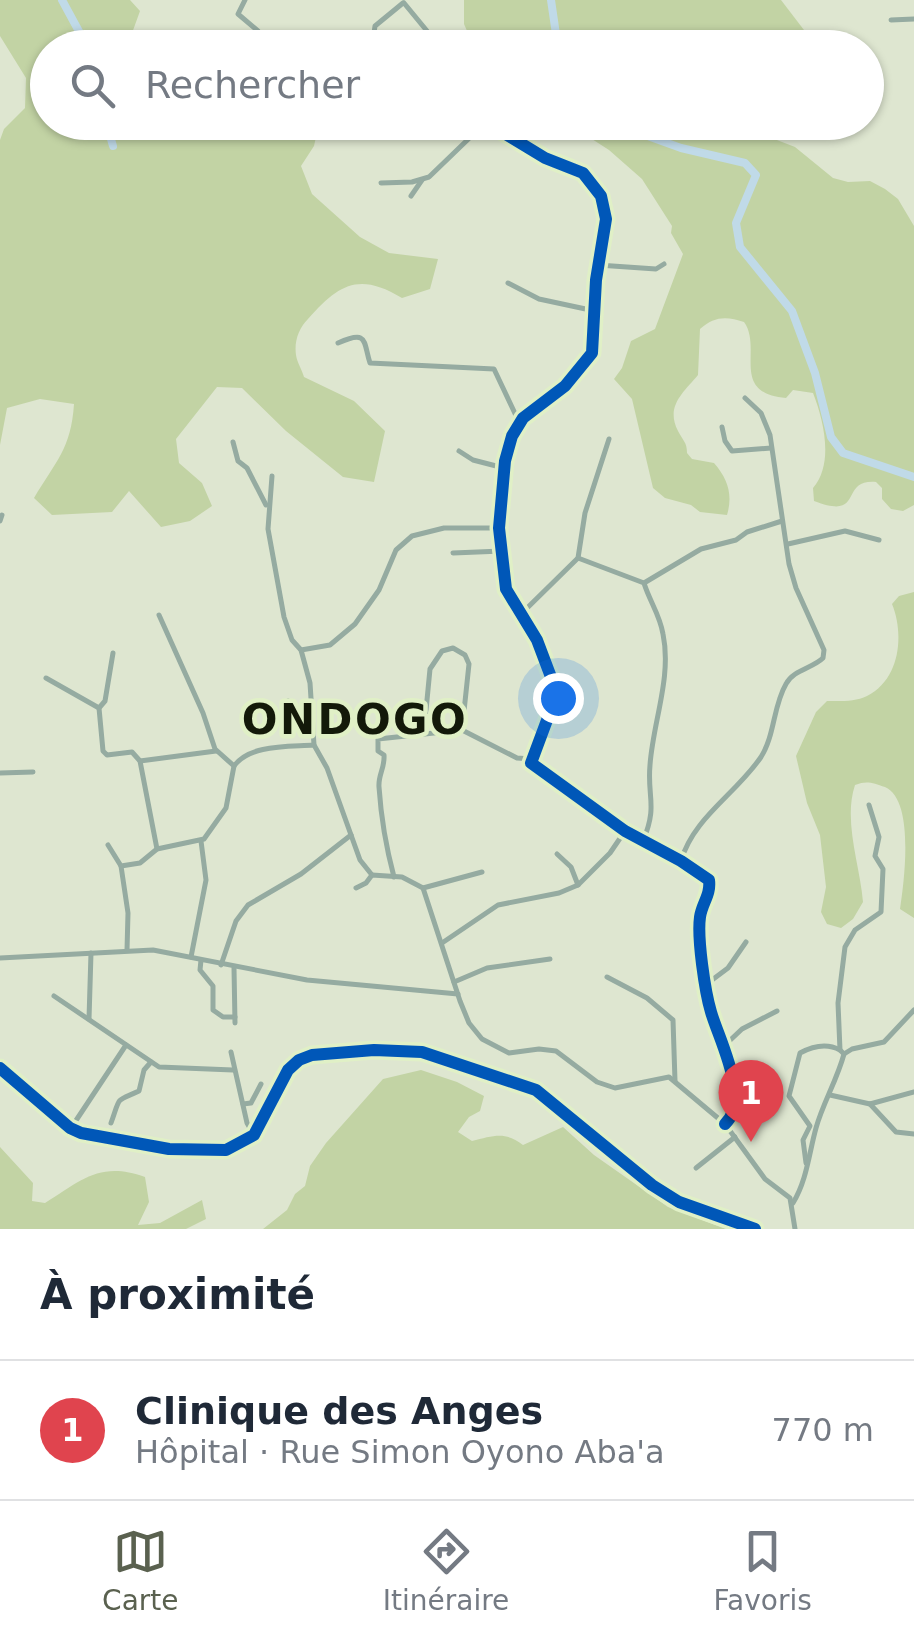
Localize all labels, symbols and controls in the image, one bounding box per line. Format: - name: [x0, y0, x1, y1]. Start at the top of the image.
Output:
- search box: [30, 30, 884, 140]
- icon: search: [65, 58, 120, 113]
- text: Rechercher: [145, 63, 360, 107]
- your location: [533, 673, 584, 724]
- district label: ONDOGO: [242, 695, 468, 744]
- pin: 1: [718, 1060, 784, 1142]
- text: À proximité: [40, 1270, 315, 1319]
- text: Clinique des Anges: [135, 1389, 543, 1433]
- text: 1: [61, 1411, 84, 1449]
- text: 770 m: [772, 1411, 874, 1449]
- text: Hôpital · Rue Simon Oyono Aba'a: [135, 1433, 665, 1471]
- tab: Carte: [102, 1524, 179, 1617]
- tab: Itinéraire: [383, 1524, 509, 1617]
- tab: Favoris: [714, 1524, 812, 1617]

